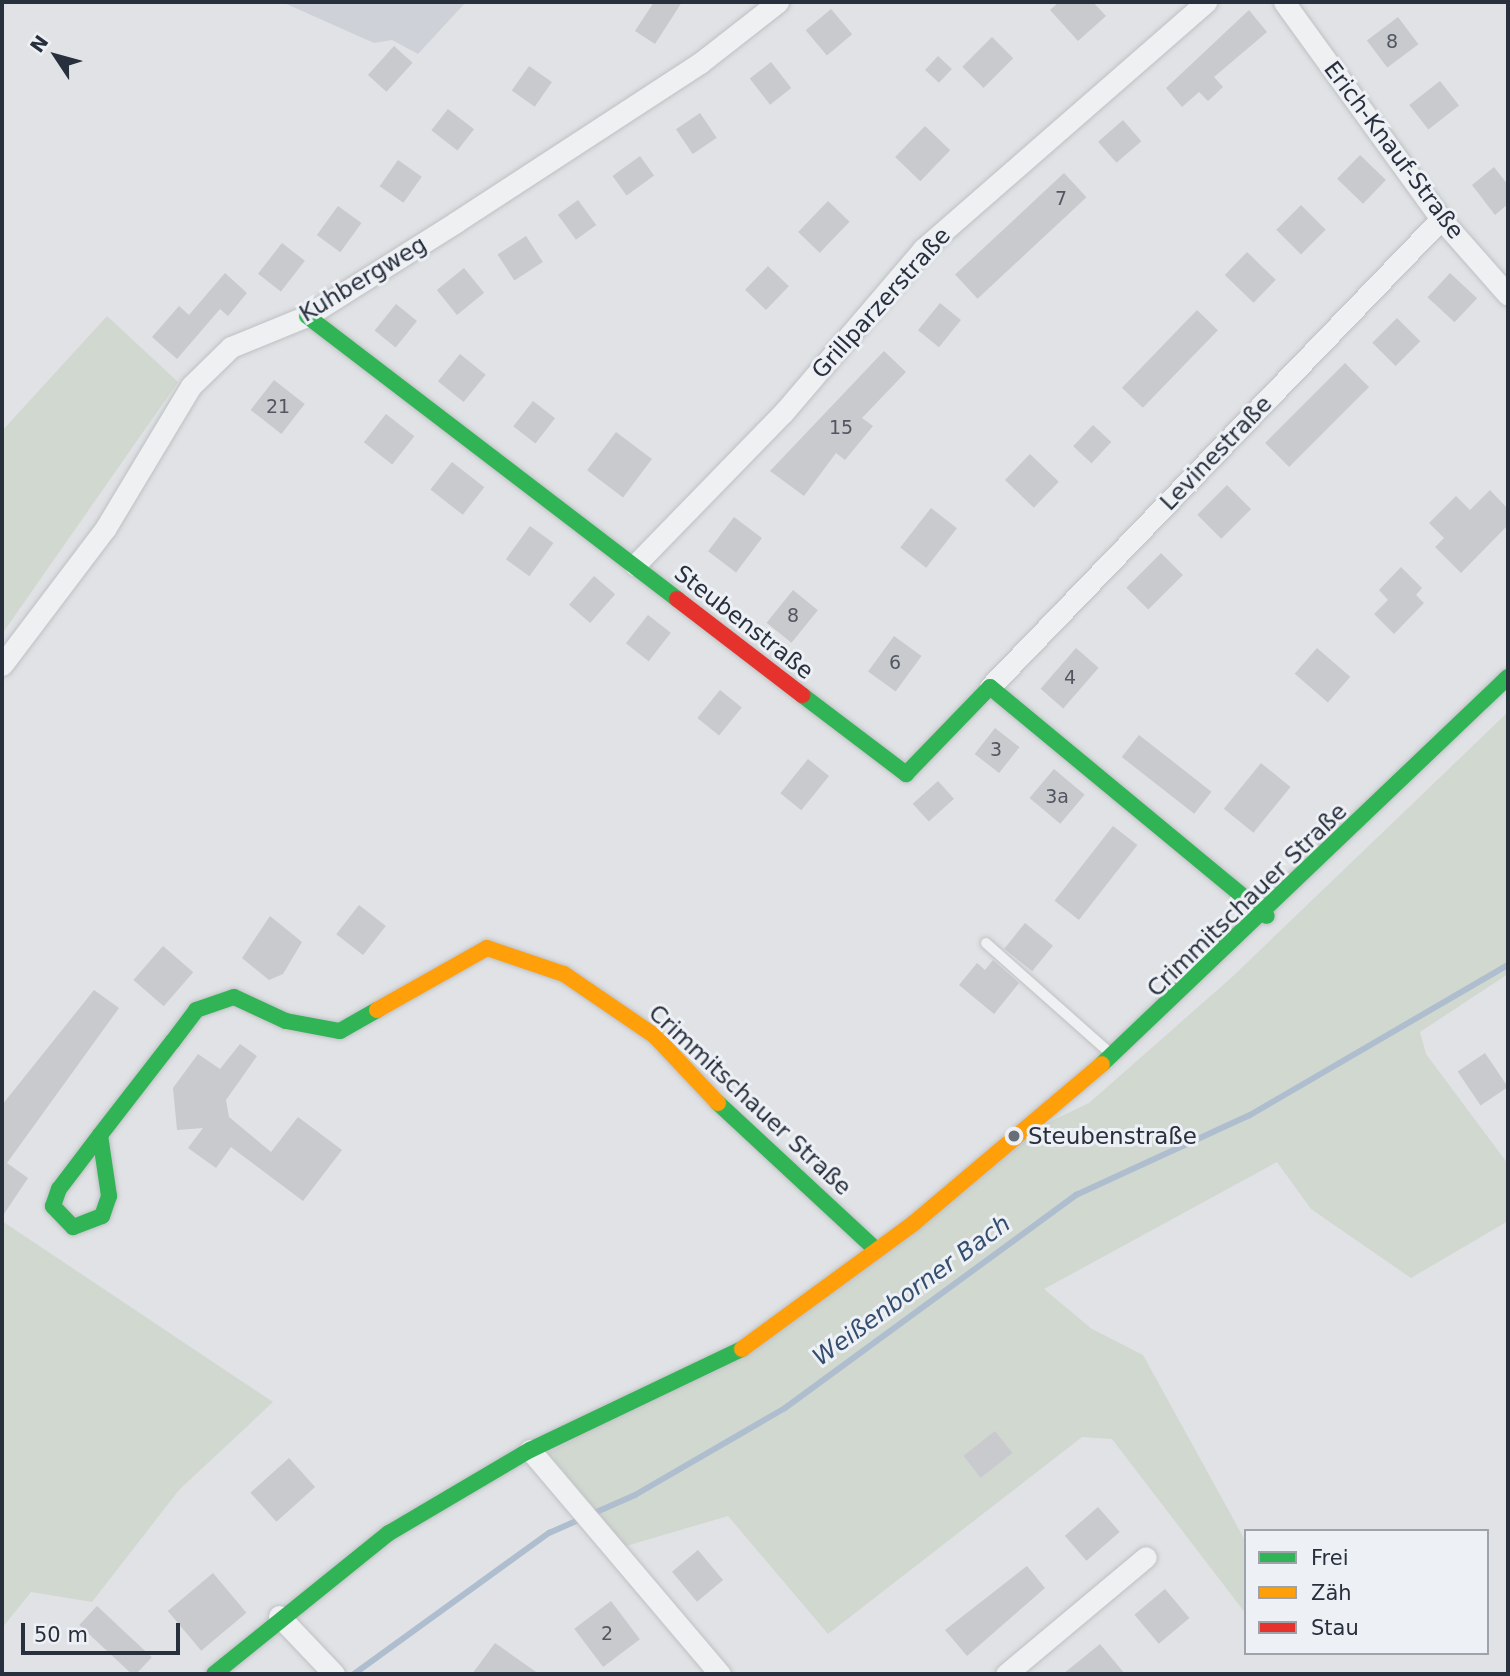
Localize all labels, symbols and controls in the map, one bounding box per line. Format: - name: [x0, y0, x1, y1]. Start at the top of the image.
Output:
- north arrow: [21, 21, 91, 91]
- text: N: [25, 31, 53, 57]
- house number: 8: [1386, 31, 1398, 53]
- street label: Erich-Knauf-Straße: [1318, 56, 1470, 244]
- house number: 7: [1055, 188, 1067, 210]
- street label: Grillparzerstraße: [806, 222, 956, 384]
- street label: Kuhbergweg: [295, 230, 431, 328]
- street label: Levinestraße: [1155, 390, 1277, 516]
- house number: 21: [266, 396, 290, 418]
- house number: 15: [829, 417, 853, 439]
- street label: Steubenstraße: [669, 559, 819, 685]
- house number: 8: [787, 605, 799, 627]
- house number: 6: [889, 652, 901, 674]
- house number: 4: [1064, 667, 1076, 689]
- house number: 3: [990, 739, 1002, 761]
- house number: 3a: [1045, 786, 1069, 808]
- street label: Crimmitschauer Straße: [1141, 797, 1353, 1003]
- street label: Crimmitschauer Straße: [643, 999, 857, 1201]
- place label: Steubenstraße: [1028, 1122, 1197, 1150]
- marker: Steubenstraße: [1006, 1128, 1022, 1144]
- water label: Weißenborner Bach: [808, 1210, 1016, 1372]
- legend: [1244, 1529, 1489, 1655]
- text: Frei: [1311, 1546, 1348, 1570]
- text: Zäh: [1311, 1581, 1352, 1605]
- scale bar: [24, 1610, 184, 1654]
- text: Stau: [1311, 1616, 1359, 1640]
- text: 50 m: [34, 1623, 88, 1647]
- house number: 2: [601, 1623, 613, 1645]

